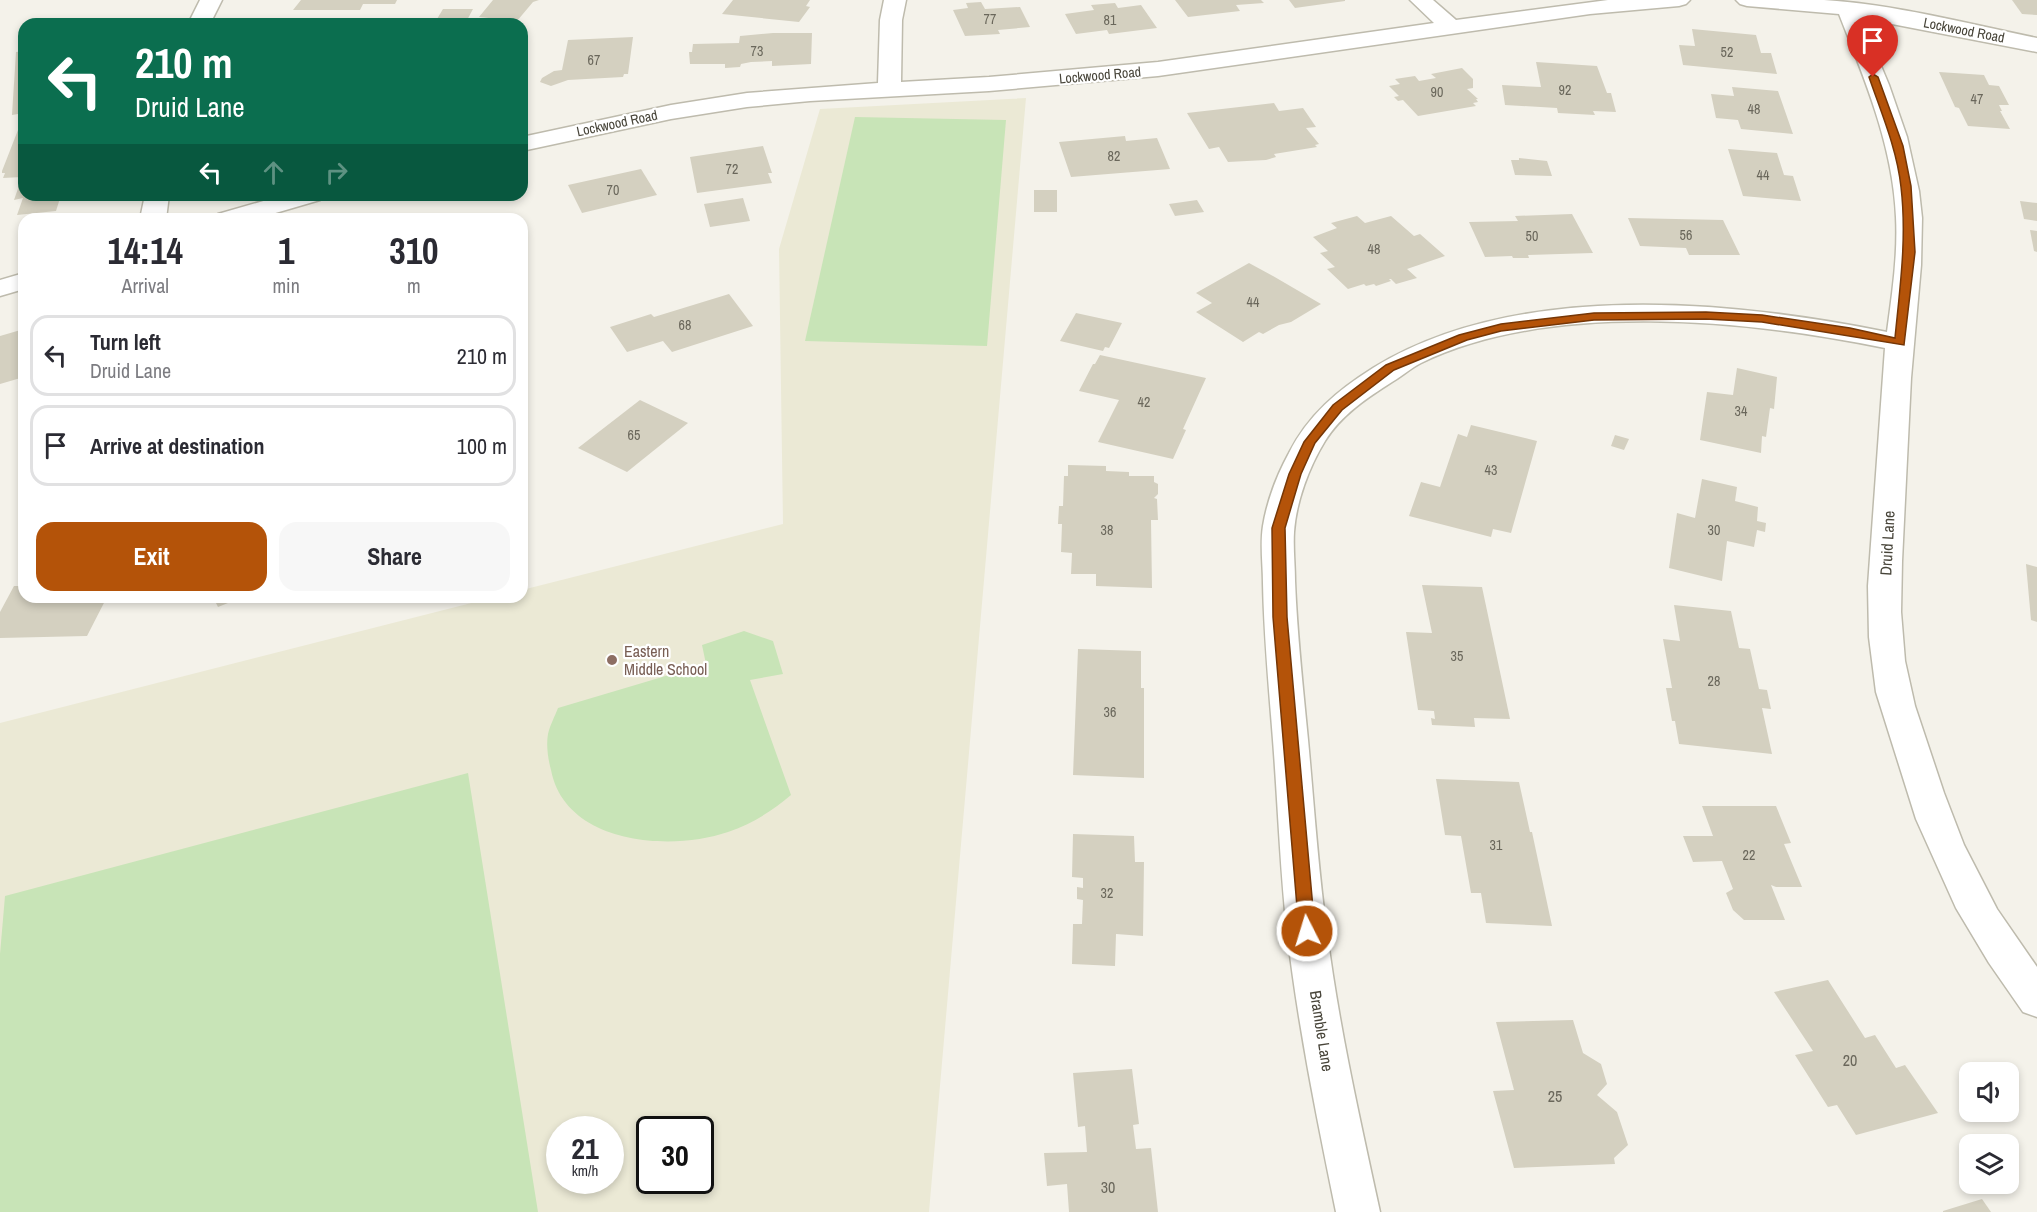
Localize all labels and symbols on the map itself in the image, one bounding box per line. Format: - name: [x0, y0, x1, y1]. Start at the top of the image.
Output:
- house number: 77: [984, 10, 996, 28]
- house number: 81: [1104, 11, 1117, 29]
- street label: Lockwood Road: [1922, 13, 2006, 47]
- pin: [1847, 15, 1898, 77]
- house number: 73: [751, 42, 763, 60]
- house number: 52: [1721, 43, 1733, 61]
- house number: 67: [588, 51, 600, 69]
- street label: Lockwood Road: [1058, 62, 1142, 88]
- house number: 92: [1559, 81, 1571, 99]
- house number: 90: [1431, 83, 1443, 101]
- house number: 47: [1971, 90, 1983, 108]
- house number: 48: [1748, 100, 1760, 118]
- street label: Lockwood Road: [575, 106, 659, 140]
- house number: 82: [1108, 147, 1120, 165]
- house number: 72: [726, 160, 738, 178]
- house number: 44: [1757, 166, 1770, 184]
- house number: 70: [607, 181, 619, 199]
- house number: 56: [1680, 226, 1692, 244]
- house number: 50: [1526, 227, 1538, 245]
- house number: 48: [1368, 240, 1380, 258]
- house number: 44: [1247, 293, 1260, 311]
- house number: 68: [679, 316, 691, 334]
- house number: 42: [1138, 393, 1150, 411]
- house number: 34: [1735, 402, 1748, 420]
- house number: 65: [628, 426, 640, 444]
- house number: 43: [1485, 461, 1497, 479]
- street label: Druid Lane: [1874, 510, 1900, 576]
- house number: 38: [1101, 521, 1113, 539]
- house number: 30: [1708, 521, 1720, 539]
- place label: Eastern Middle School: [624, 640, 707, 680]
- house number: 35: [1451, 647, 1463, 665]
- marker: Eastern Middle School: [605, 653, 619, 667]
- house number: 28: [1708, 672, 1720, 690]
- house number: 36: [1104, 703, 1116, 721]
- house number: 31: [1490, 836, 1503, 854]
- house number: 22: [1743, 846, 1755, 864]
- house number: 32: [1101, 884, 1113, 902]
- position arrow: [1275, 899, 1339, 963]
- street label: Bramble Lane: [1305, 989, 1339, 1073]
- house number: 20: [1843, 1049, 1857, 1071]
- house number: 25: [1548, 1085, 1562, 1107]
- speed limit sign: 30: [636, 1116, 714, 1194]
- house number: 30: [1101, 1176, 1115, 1198]

